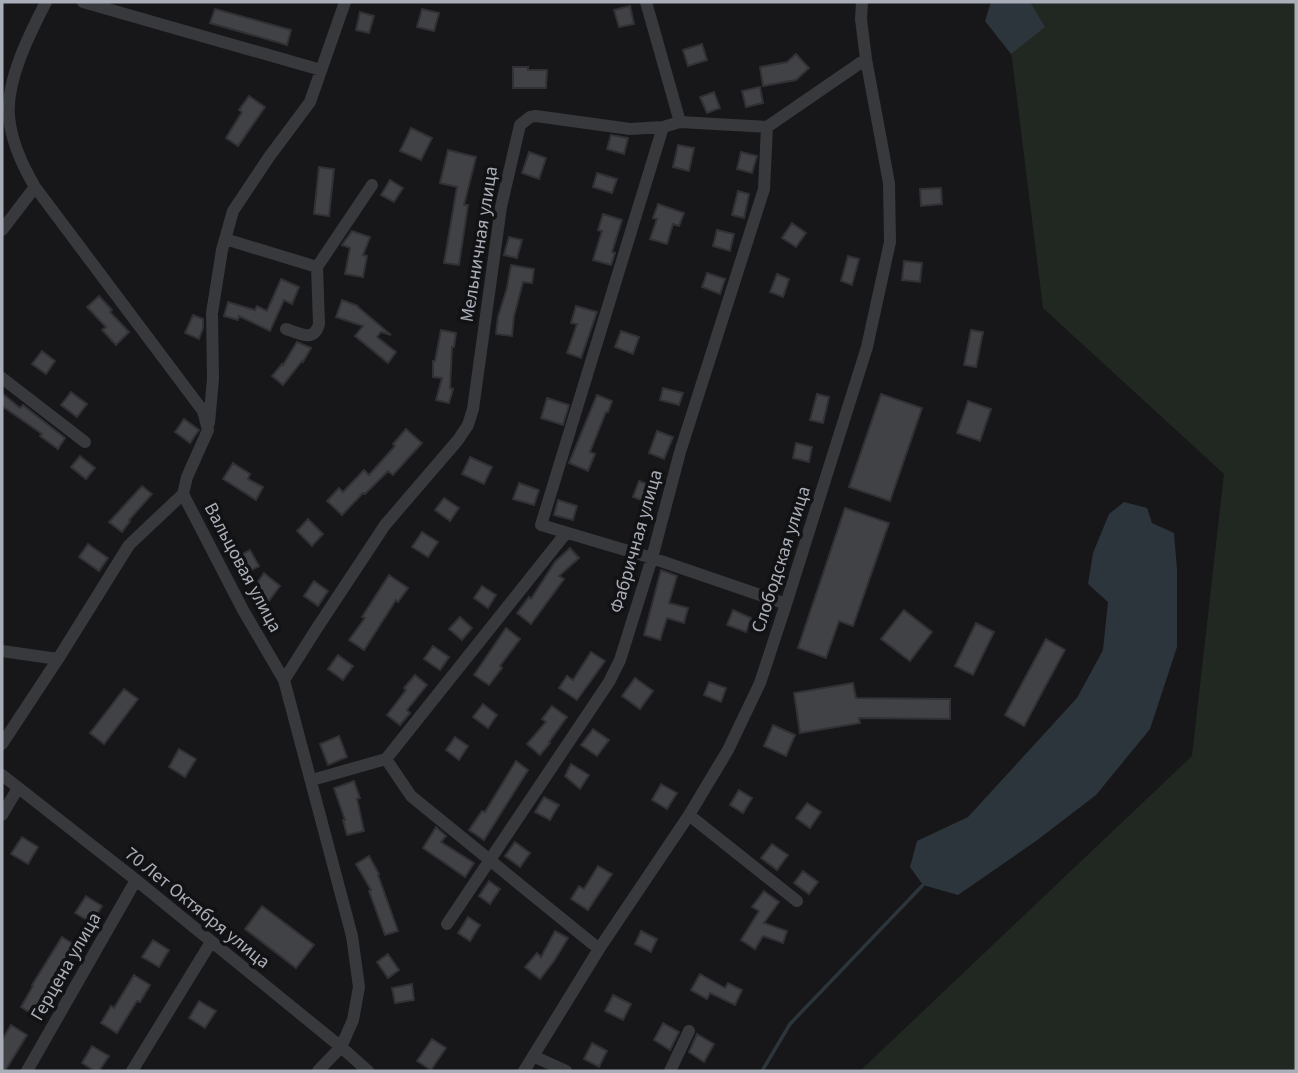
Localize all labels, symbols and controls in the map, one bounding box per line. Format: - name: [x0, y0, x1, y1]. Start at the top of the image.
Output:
- street label: Мельничная улица: [454, 164, 505, 324]
- street label: Фабричная улица: [603, 467, 670, 616]
- street label: Слободская улица: [745, 483, 818, 636]
- street label: Вальцовая улица: [197, 498, 288, 637]
- street label: 70 Лет Октября улица: [119, 841, 276, 975]
- street label: Герцена улица: [24, 907, 108, 1026]

